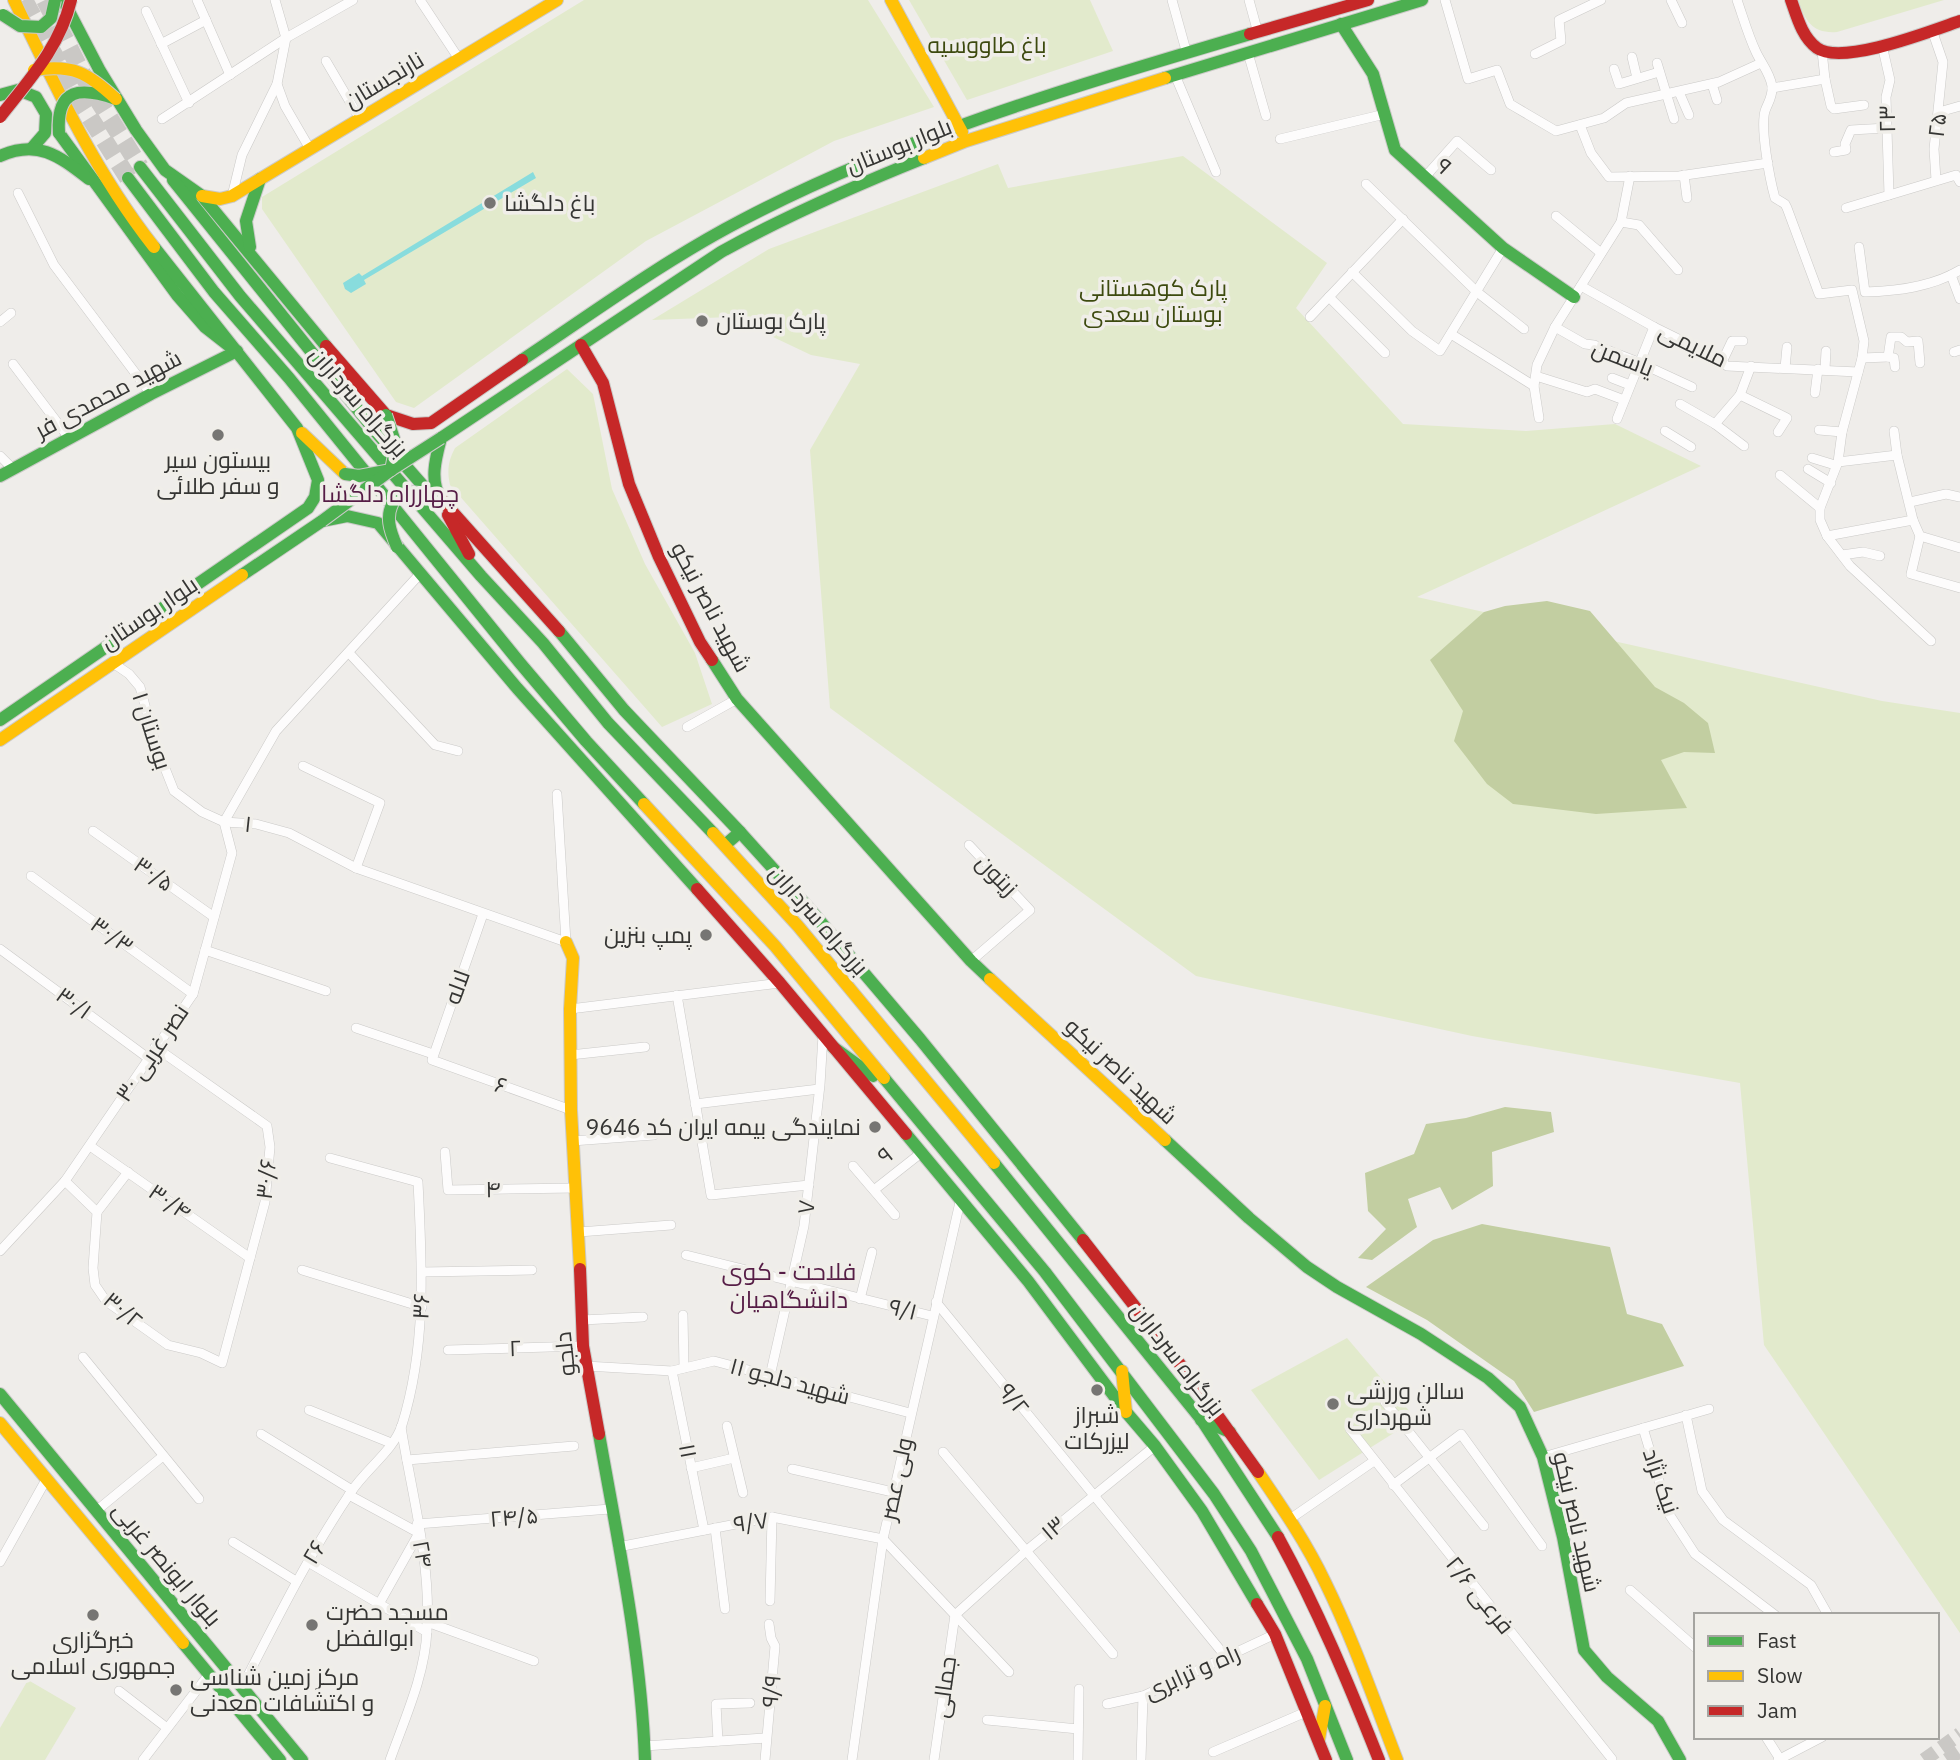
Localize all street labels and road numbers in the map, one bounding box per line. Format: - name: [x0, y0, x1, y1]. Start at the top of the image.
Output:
- street label: نارنجستان: [338, 44, 429, 115]
- street label: ۲۳: [1871, 105, 1901, 133]
- street label: بلوار بوستان: [841, 110, 956, 180]
- street label: ۲۵: [1920, 111, 1952, 139]
- street label: ۹: [1430, 150, 1459, 180]
- street label: ملایمی: [1654, 315, 1732, 373]
- street label: یاسمن: [1588, 332, 1658, 382]
- street label: بزرگراه سرداران: [304, 340, 416, 463]
- street label: شهید محمدی فر: [27, 342, 186, 445]
- street label: شهید ناصر نیکو: [665, 536, 759, 677]
- street label: بلوار بوستان: [94, 569, 203, 656]
- street label: بوستان ۱: [126, 688, 180, 773]
- street label: ۱: [243, 808, 253, 838]
- street label: زیتون: [970, 847, 1025, 902]
- street label: ۳۰/۵: [128, 849, 181, 898]
- street label: بزرگراه سرداران: [764, 858, 876, 981]
- street label: ۳۰/۳: [85, 909, 140, 960]
- street label: لاله: [436, 965, 476, 1008]
- street label: ۳۰/۱: [51, 979, 98, 1025]
- street label: نصر غربی ۳۰: [108, 998, 195, 1107]
- street label: شهید ناصر نیکو: [1059, 1010, 1184, 1130]
- street label: ۶: [491, 1068, 512, 1100]
- street label: ۹: [870, 1139, 898, 1170]
- street label: ۳۰/۶: [248, 1157, 282, 1201]
- street label: ۴: [485, 1173, 501, 1203]
- street label: ۳۰/۴: [143, 1176, 198, 1226]
- street label: ۷: [789, 1198, 821, 1216]
- street label: ۳۰/۲: [98, 1284, 149, 1334]
- street label: ۹/۱: [886, 1290, 920, 1326]
- street label: ۳۶: [404, 1292, 436, 1320]
- street label: بزرگراه سرداران: [1125, 1295, 1233, 1422]
- street label: دلجو: [547, 1330, 581, 1378]
- street label: ۲: [508, 1332, 522, 1362]
- street label: شهید دلجو ۱۱: [727, 1350, 854, 1410]
- street label: ۹/۲: [993, 1376, 1037, 1421]
- street label: ولی عصر: [871, 1435, 918, 1525]
- street label: ۱۱: [673, 1441, 705, 1461]
- street label: نیک نژاد: [1637, 1444, 1687, 1517]
- street label: شهید ناصر نیکو: [1547, 1449, 1609, 1595]
- street label: بلوار ابونصر غربی: [107, 1495, 229, 1632]
- street label: ۲۴/۵: [488, 1499, 540, 1533]
- street label: ۹/۷: [731, 1504, 770, 1538]
- street label: ۱۳: [1034, 1508, 1071, 1546]
- street label: ۲۶: [294, 1534, 332, 1569]
- street label: ۲۴: [407, 1538, 441, 1570]
- street label: فرعی ۲/۶: [1440, 1549, 1521, 1640]
- street label: راه و ترابری: [1139, 1637, 1244, 1706]
- street label: جمالی: [924, 1654, 962, 1720]
- street label: ۹/۹: [753, 1673, 787, 1709]

